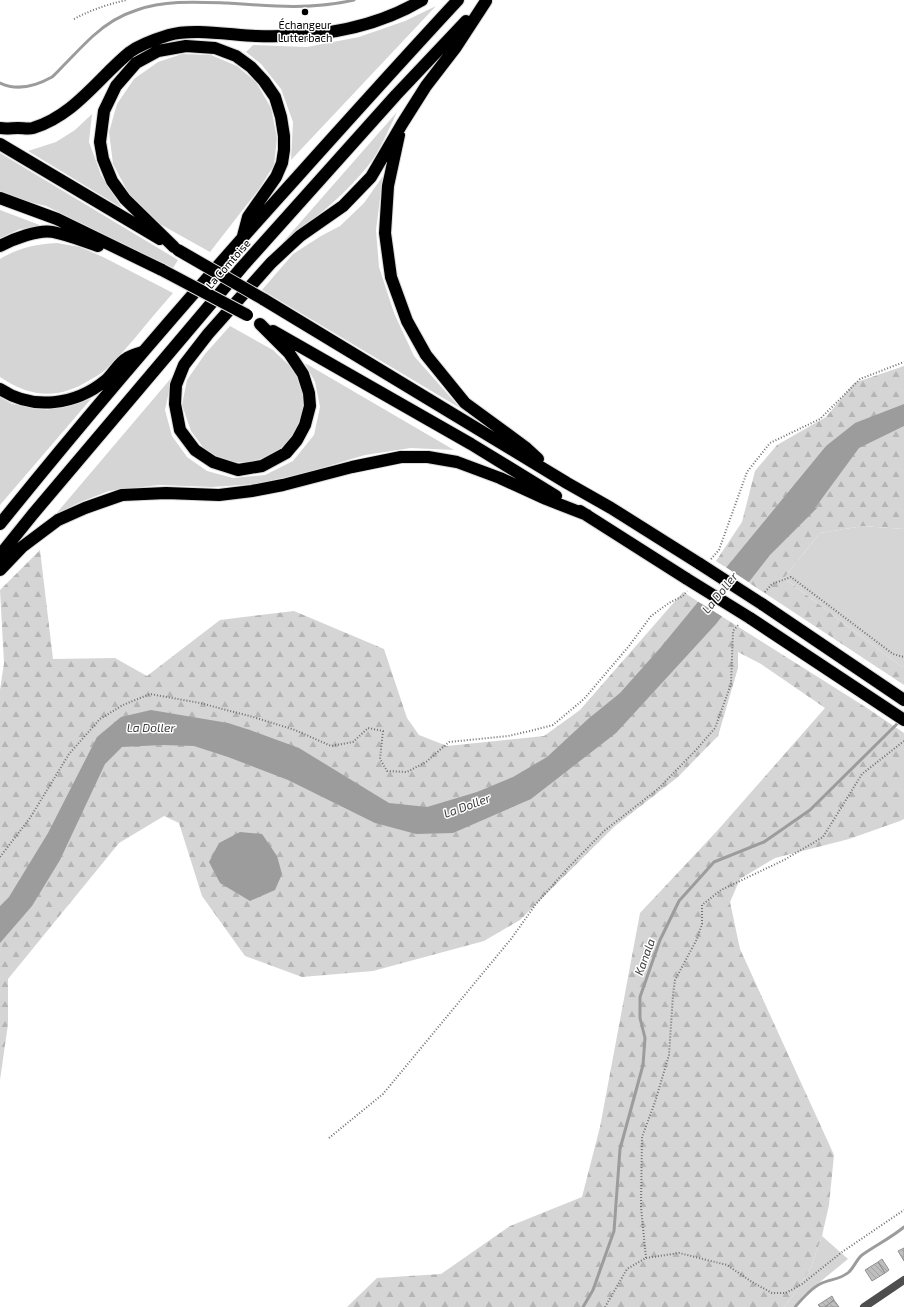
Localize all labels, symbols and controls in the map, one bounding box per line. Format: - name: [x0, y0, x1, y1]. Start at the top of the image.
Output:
- marker: Échangeur Lutterbach: [300, 7, 310, 17]
- place label: Échangeur Lutterbach: [278, 18, 332, 44]
- street label: La Comtoise: [203, 236, 253, 291]
- water label: La Doller: [698, 569, 740, 616]
- water label: La Doller: [127, 720, 176, 734]
- water label: La Doller: [441, 790, 492, 820]
- water label: Kanala: [631, 936, 657, 977]

